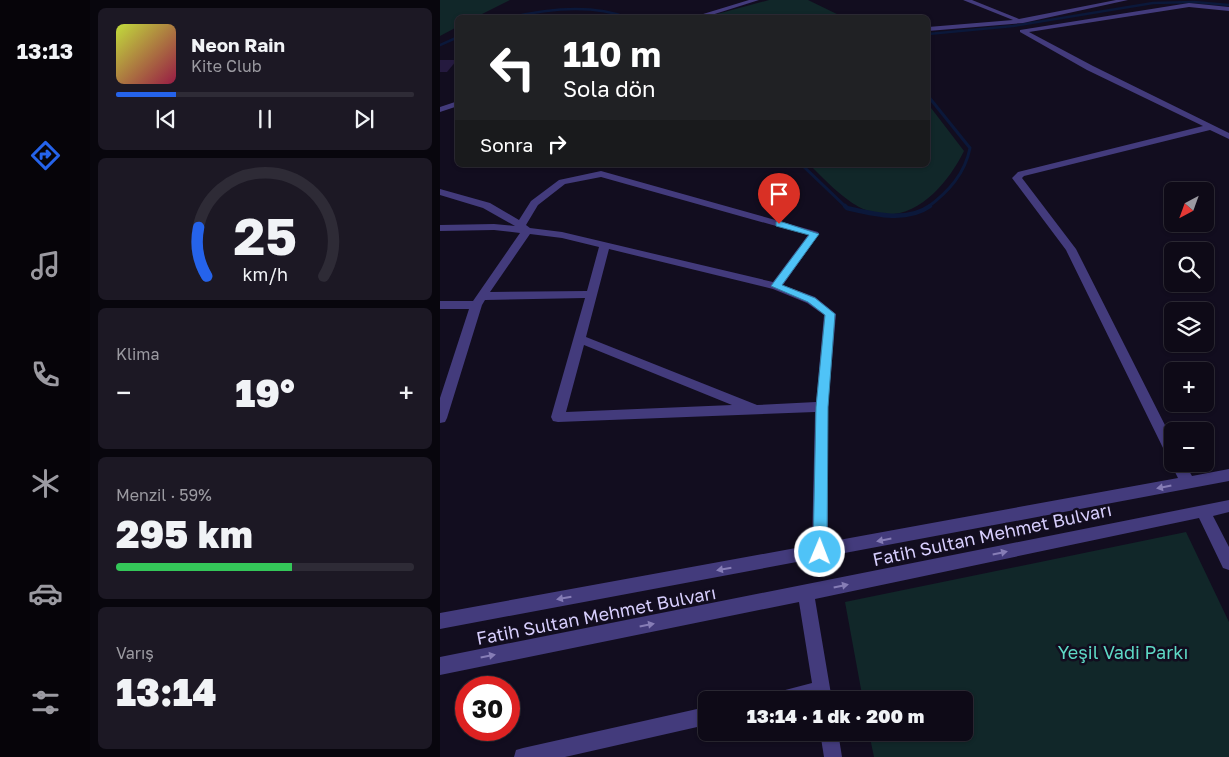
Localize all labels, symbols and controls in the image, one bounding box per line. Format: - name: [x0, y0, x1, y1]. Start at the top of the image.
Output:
- text: Neon Rain: [191, 33, 285, 56]
- text: 110 m: [563, 33, 661, 75]
- icon: left: [480, 35, 545, 100]
- text: 13:13: [17, 37, 73, 64]
- text: Kite Club: [191, 56, 262, 76]
- text: Sola dön: [563, 75, 656, 102]
- icon: previous: [152, 105, 180, 133]
- icon: pause: [251, 105, 279, 133]
- icon: next: [350, 105, 378, 133]
- icon: right: [543, 130, 571, 158]
- text: Sonra: [480, 133, 533, 156]
- icon: directions: [28, 138, 63, 173]
- pin: [758, 173, 800, 224]
- icon: arrive: [765, 180, 793, 208]
- north arrow: [1164, 182, 1214, 232]
- map controls: [1164, 182, 1214, 472]
- text: 25: [233, 204, 297, 266]
- button: search: [1164, 242, 1214, 292]
- icon: music: [28, 248, 63, 283]
- text: km/h: [242, 263, 288, 285]
- button: layers: [1164, 302, 1214, 352]
- text: Klima: [116, 344, 160, 364]
- icon: phone: [28, 357, 63, 392]
- button: +: [1164, 362, 1214, 412]
- text: 19°: [235, 370, 295, 415]
- text: −: [116, 376, 131, 409]
- text: +: [399, 376, 414, 409]
- button: −: [1164, 422, 1214, 472]
- icon: climate: [28, 466, 63, 501]
- one-way arrow: [1155, 484, 1171, 492]
- text: Menzil · 59%: [116, 485, 212, 505]
- street label: Fatih Sultan Mehmet Bulvarı: [871, 498, 1113, 570]
- text: 295 km: [116, 511, 253, 556]
- position arrow: [793, 525, 845, 577]
- one-way arrow: [875, 536, 891, 544]
- one-way arrow: [992, 549, 1008, 557]
- one-way arrow: [716, 566, 732, 574]
- icon: car: [28, 576, 63, 611]
- street label: Fatih Sultan Mehmet Bulvarı: [474, 581, 718, 649]
- one-way arrow: [833, 582, 848, 590]
- one-way arrow: [556, 595, 572, 603]
- one-way arrow: [640, 620, 656, 628]
- park label: Yeşil Vadi Parkı: [1058, 641, 1188, 663]
- text: Varış: [116, 643, 154, 663]
- one-way arrow: [480, 652, 496, 660]
- text: 13:14: [116, 669, 217, 714]
- speed limit sign: 30: [455, 676, 520, 741]
- icon: filters: [28, 685, 63, 720]
- text: 13:14 · 1 dk · 200 m: [747, 704, 924, 727]

